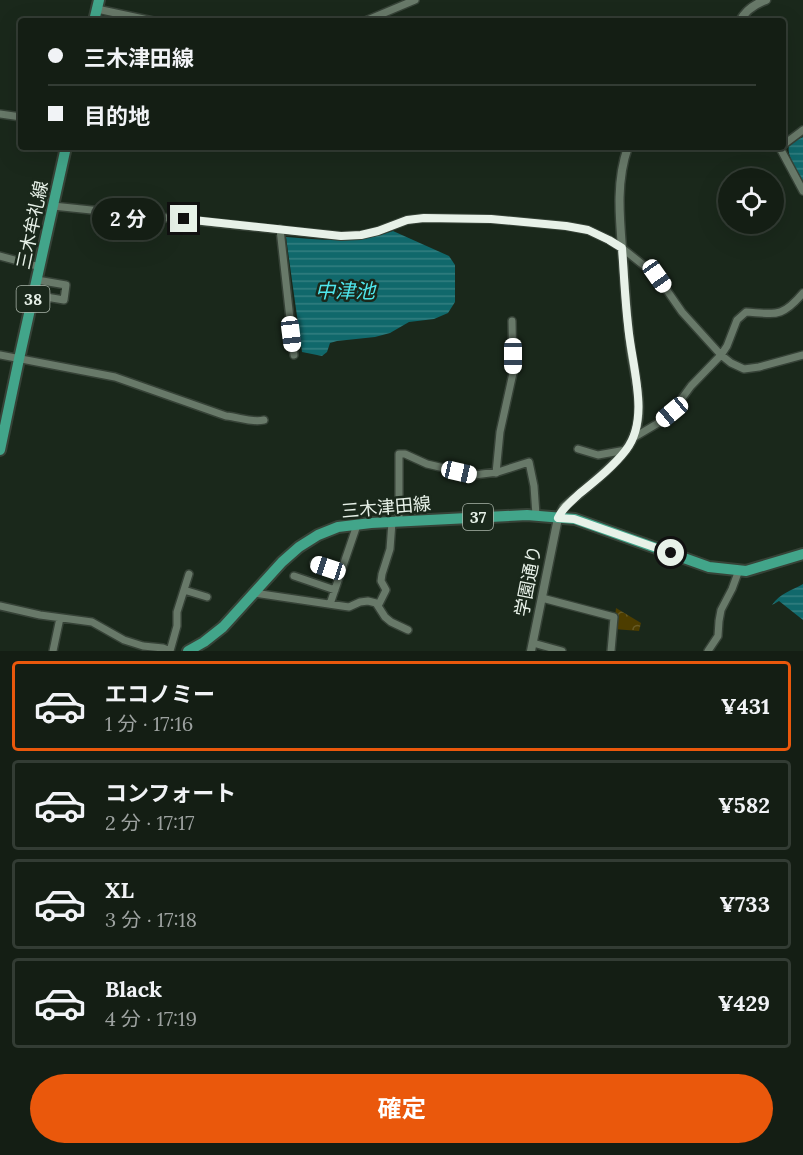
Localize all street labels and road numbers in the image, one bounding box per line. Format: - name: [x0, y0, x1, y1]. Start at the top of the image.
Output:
- street label: 三木牟礼線: [11, 179, 53, 271]
- road number: 38: [16, 286, 50, 312]
- street label: 三木津田線: [340, 492, 432, 522]
- road number: 37: [463, 504, 493, 530]
- street label: 学園通り: [510, 543, 546, 619]

